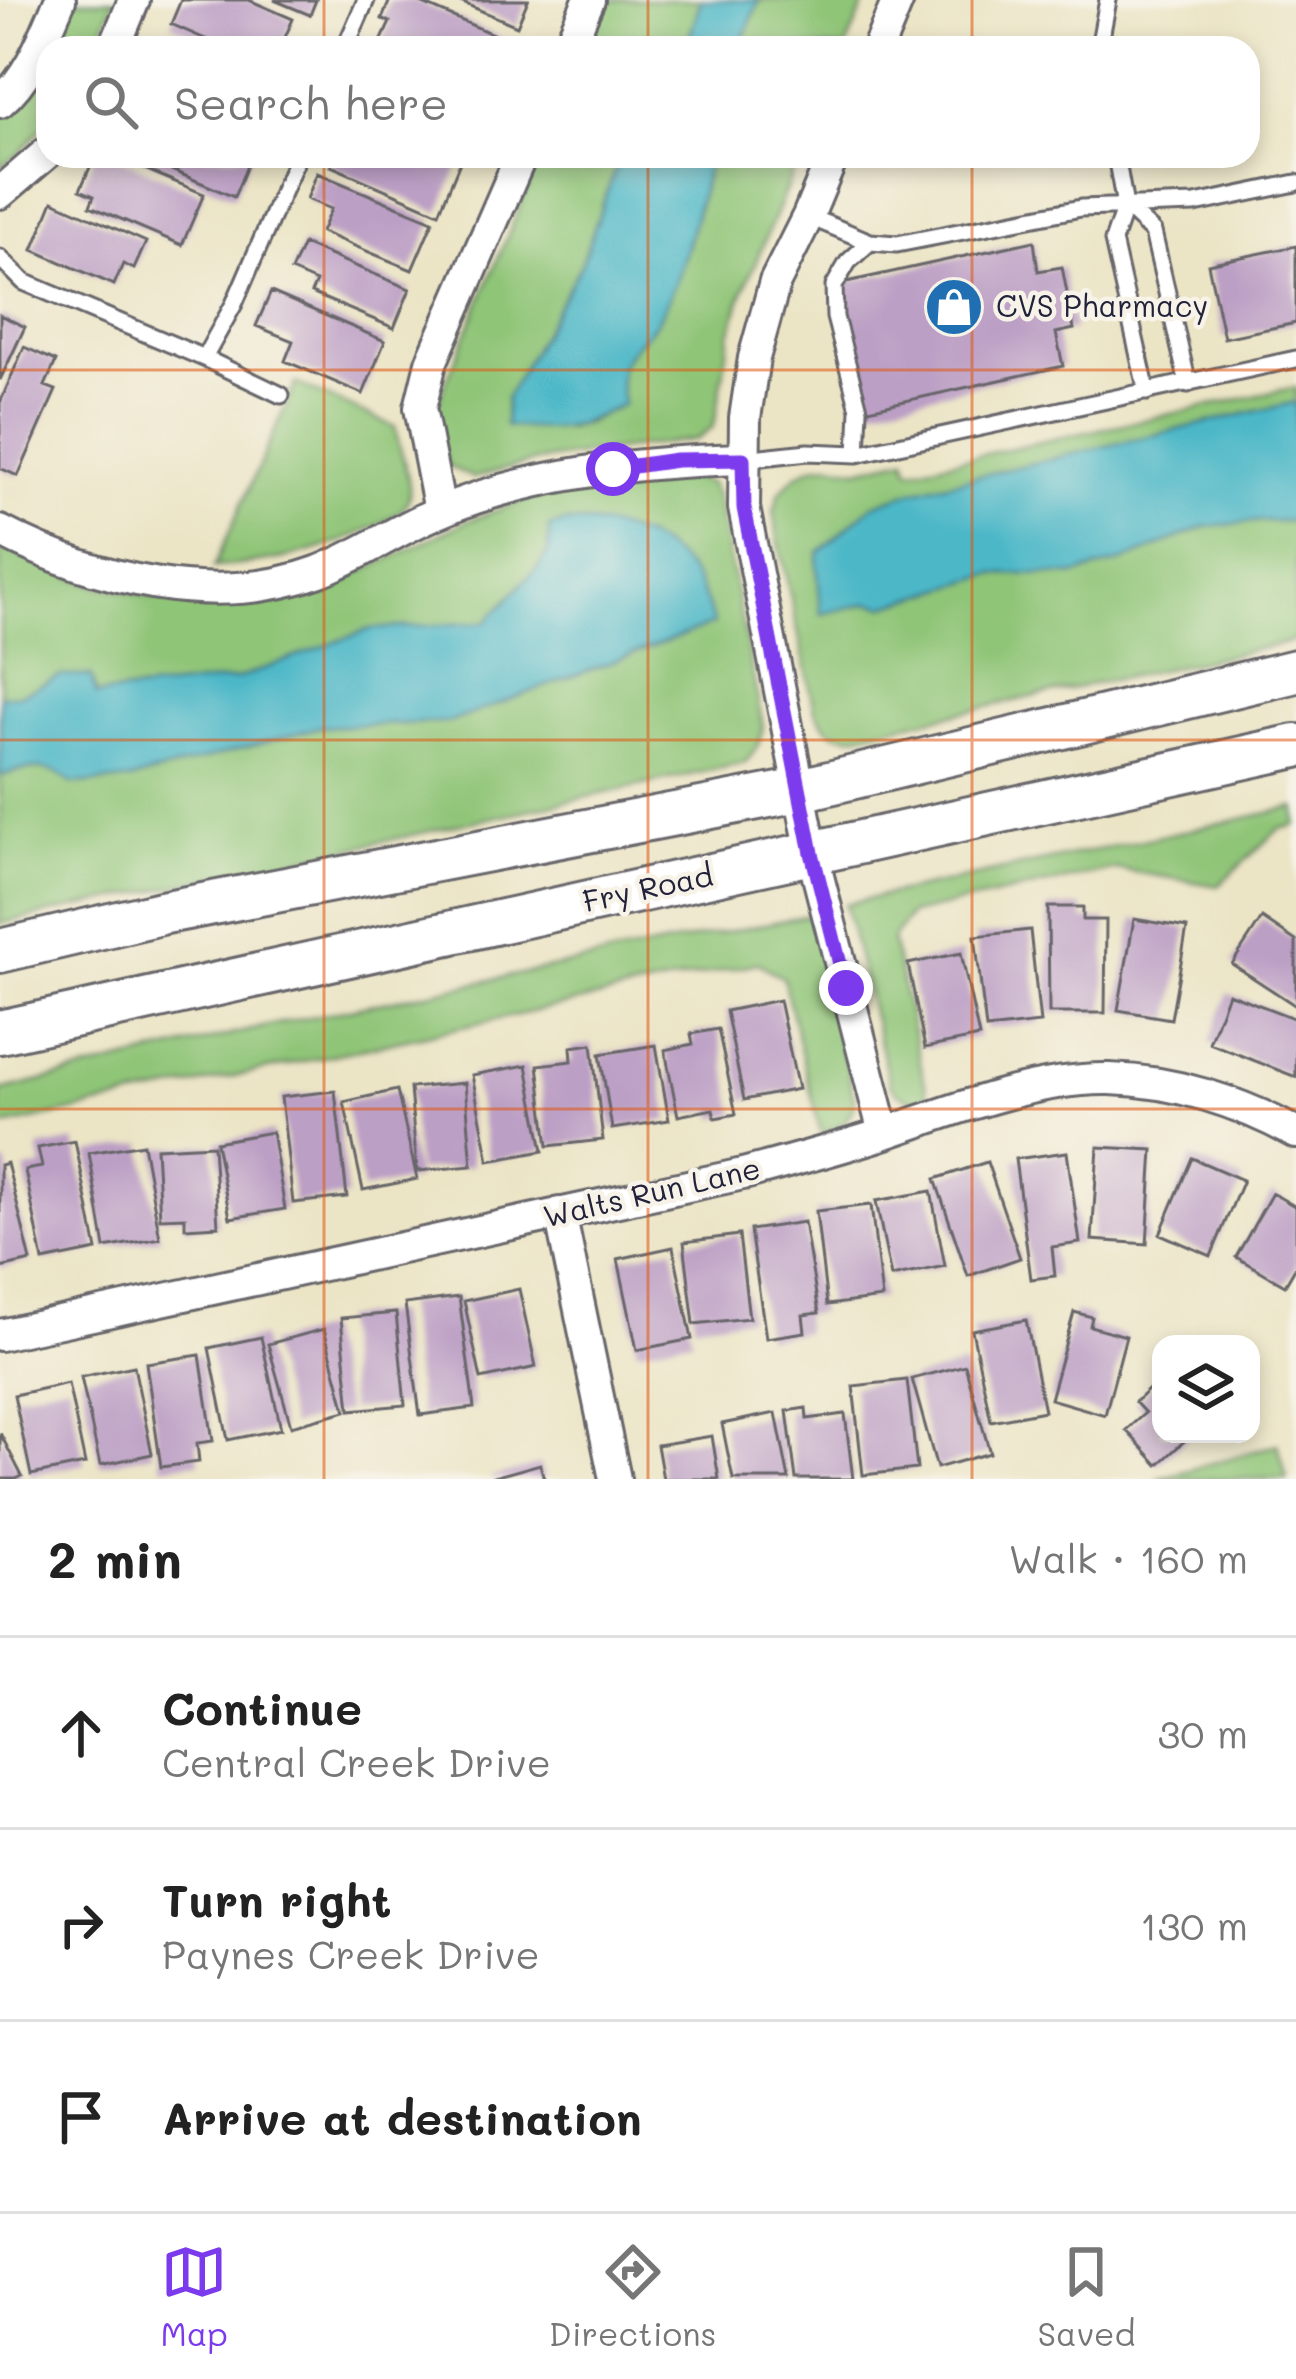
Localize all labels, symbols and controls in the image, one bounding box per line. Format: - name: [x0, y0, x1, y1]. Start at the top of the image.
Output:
- search box: [36, 36, 1260, 168]
- icon: search: [78, 69, 144, 135]
- text: Search here: [174, 73, 448, 131]
- shop icon: CVS Pharmacy: [923, 276, 985, 338]
- place label: CVS Pharmacy: [996, 285, 1208, 325]
- route start: [586, 442, 640, 496]
- street label: Fry Road: [579, 854, 716, 920]
- route end: [819, 961, 873, 1015]
- street label: Walts Run Lane: [539, 1147, 764, 1235]
- map controls: [1152, 1335, 1260, 1443]
- button: layers: [1152, 1335, 1260, 1443]
- text: 2 min: [48, 1524, 182, 1591]
- text: Walk · 160 m: [1008, 1532, 1248, 1583]
- text: Continue: [162, 1678, 362, 1736]
- icon: ahead: [48, 1700, 114, 1766]
- text: 30 m: [1158, 1707, 1248, 1758]
- text: Central Creek Drive: [162, 1736, 551, 1787]
- text: Turn right: [162, 1870, 391, 1928]
- icon: right: [48, 1892, 114, 1958]
- text: 130 m: [1140, 1899, 1248, 1950]
- text: Paynes Creek Drive: [162, 1928, 540, 1979]
- icon: arrive: [48, 2084, 114, 2150]
- text: Arrive at destination: [162, 2088, 642, 2146]
- tab: Map: [161, 2239, 228, 2354]
- tab: Directions: [549, 2239, 716, 2354]
- tab: Saved: [1038, 2239, 1135, 2354]

